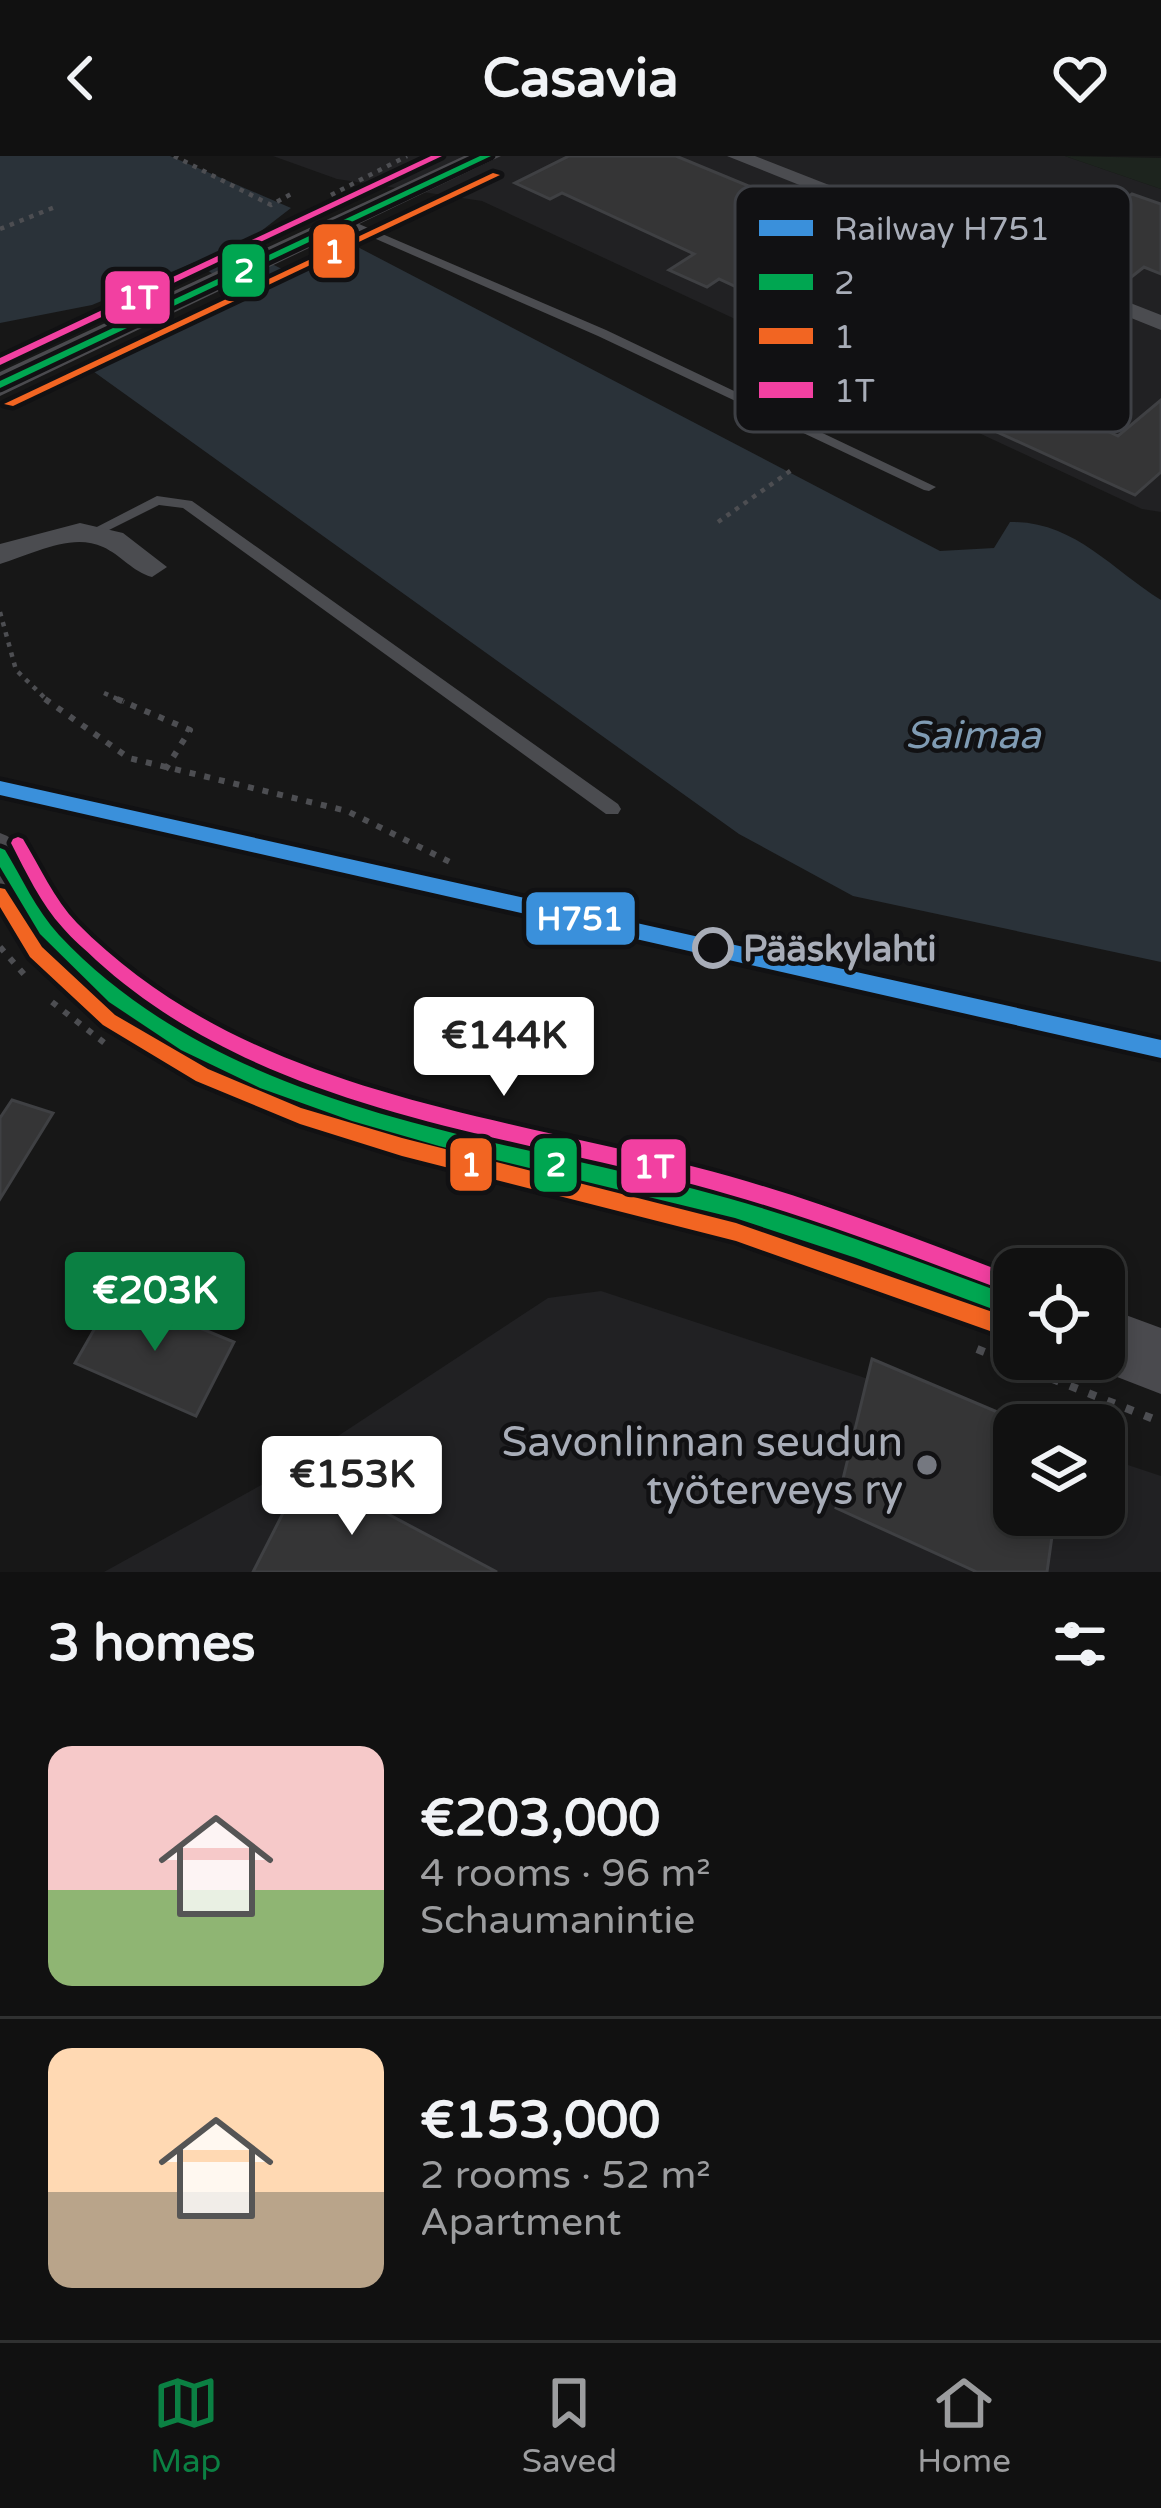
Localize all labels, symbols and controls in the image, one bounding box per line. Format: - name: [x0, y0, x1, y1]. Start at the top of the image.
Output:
- icon: back: [48, 45, 114, 111]
- icon: heart: [1047, 45, 1113, 111]
- text: Casavia: [482, 46, 679, 111]
- legend: [735, 186, 1131, 432]
- text: Railway H751: [834, 210, 1050, 249]
- line badge: 1: [311, 222, 357, 280]
- text: 1: [324, 233, 344, 272]
- line badge: 2: [220, 242, 267, 299]
- text: 2: [234, 252, 254, 291]
- text: 2: [834, 264, 855, 303]
- line badge: 1T: [103, 269, 172, 326]
- text: 1T: [118, 279, 159, 318]
- text: 1: [834, 318, 855, 357]
- text: 1T: [834, 372, 875, 411]
- water label: Saimaa: [905, 712, 1042, 759]
- line badge: H751: [524, 890, 637, 947]
- text: H751: [536, 900, 624, 939]
- place label: Pääskylahti: [743, 928, 936, 971]
- marker: Pääskylahti: [694, 929, 732, 967]
- pin: €144K: [420, 997, 588, 1099]
- text: €144K: [441, 1012, 567, 1059]
- line badge: 1: [448, 1136, 494, 1193]
- line badge: 2: [532, 1136, 579, 1194]
- line badge: 1T: [619, 1137, 688, 1195]
- text: 1: [461, 1146, 481, 1185]
- text: 2: [546, 1146, 566, 1185]
- text: 1T: [634, 1148, 675, 1187]
- map controls: [993, 1248, 1125, 1536]
- button: locate: [993, 1248, 1125, 1380]
- pin: €203K: [71, 1252, 239, 1354]
- text: €203K: [92, 1267, 218, 1314]
- button: layers: [993, 1404, 1125, 1536]
- place label: Savonlinnan seudun työterveys ry: [501, 1417, 903, 1516]
- pin: €153K: [268, 1436, 436, 1538]
- text: €153K: [289, 1451, 415, 1498]
- marker: Savonlinnan seudun työterveys ry: [914, 1452, 940, 1478]
- icon: filters: [1047, 1611, 1113, 1677]
- text: 3 homes: [48, 1613, 256, 1675]
- text: €203,000: [420, 1788, 660, 1850]
- icon: home: [144, 1794, 288, 1938]
- text: 4 rooms · 96 m²: [420, 1850, 711, 1897]
- text: Schaumanintie: [420, 1897, 695, 1944]
- text: €153,000: [420, 2090, 660, 2152]
- icon: home: [144, 2096, 288, 2240]
- text: 2 rooms · 52 m²: [420, 2152, 711, 2199]
- text: Apartment: [420, 2199, 621, 2246]
- tab: Map: [150, 2370, 221, 2481]
- tab: Saved: [522, 2370, 617, 2481]
- tab: Home: [917, 2370, 1011, 2481]

